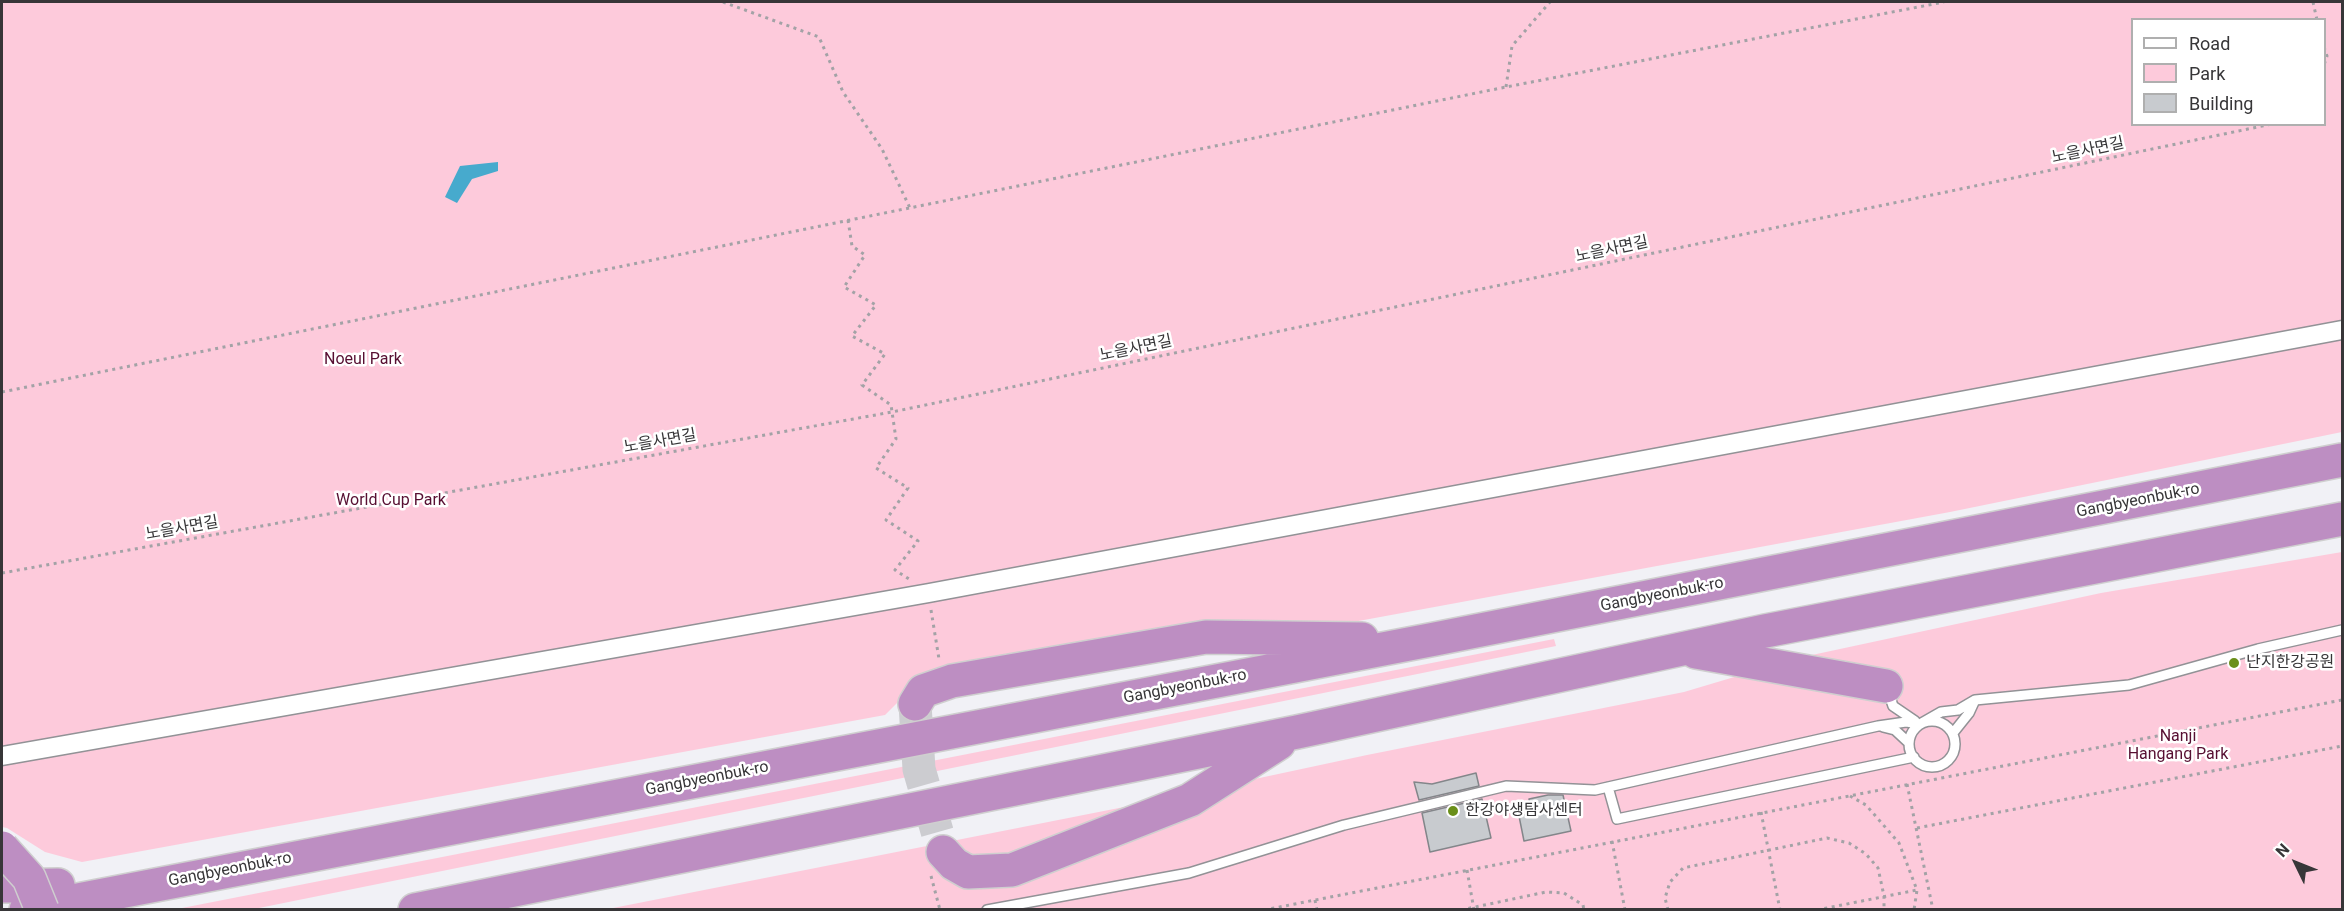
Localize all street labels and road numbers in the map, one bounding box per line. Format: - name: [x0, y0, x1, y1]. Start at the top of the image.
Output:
- street label: 노을사면길: [2050, 134, 2126, 168]
- street label: 노을사면길: [1574, 233, 1650, 267]
- street label: 노을사면길: [1098, 332, 1174, 366]
- street label: 노을사면길: [622, 426, 698, 458]
- street label: Gangbyeonbuk-ro: [2075, 480, 2201, 522]
- street label: 노을사면길: [144, 513, 220, 545]
- street label: Gangbyeonbuk-ro: [1599, 574, 1725, 616]
- street label: Gangbyeonbuk-ro: [1122, 666, 1248, 708]
- street label: Gangbyeonbuk-ro: [644, 758, 770, 800]
- street label: Gangbyeonbuk-ro: [167, 849, 293, 891]

